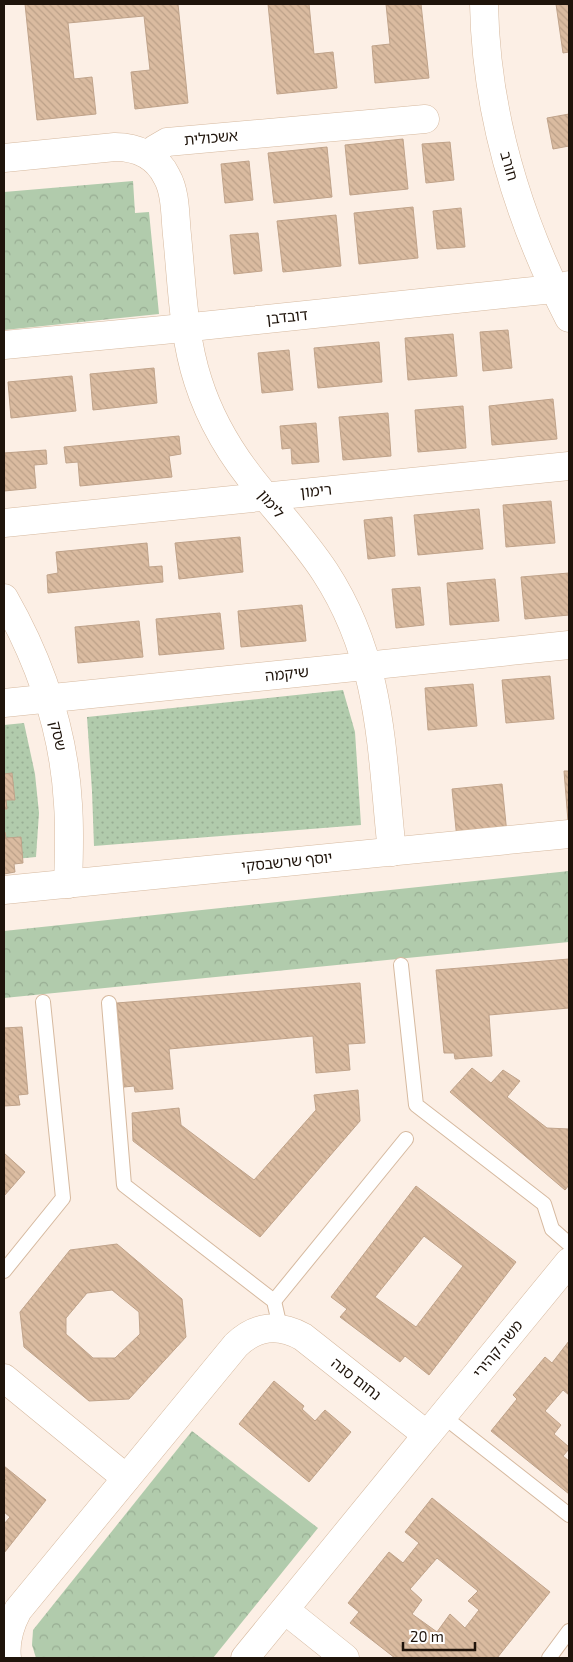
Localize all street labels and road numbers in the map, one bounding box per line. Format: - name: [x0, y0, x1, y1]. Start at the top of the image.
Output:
- street label: אשכולית: [183, 126, 239, 148]
- street label: חורב: [497, 149, 523, 183]
- street label: דובדבן: [265, 305, 309, 327]
- street label: רימון: [299, 479, 333, 501]
- street label: לימון: [255, 486, 289, 521]
- street label: שיקמה: [264, 662, 310, 684]
- street label: שסק: [47, 719, 71, 752]
- street label: יוסף שרשבסקי: [240, 847, 333, 875]
- street label: משה קהירי: [469, 1316, 526, 1381]
- street label: נחום סנה: [328, 1353, 385, 1403]

